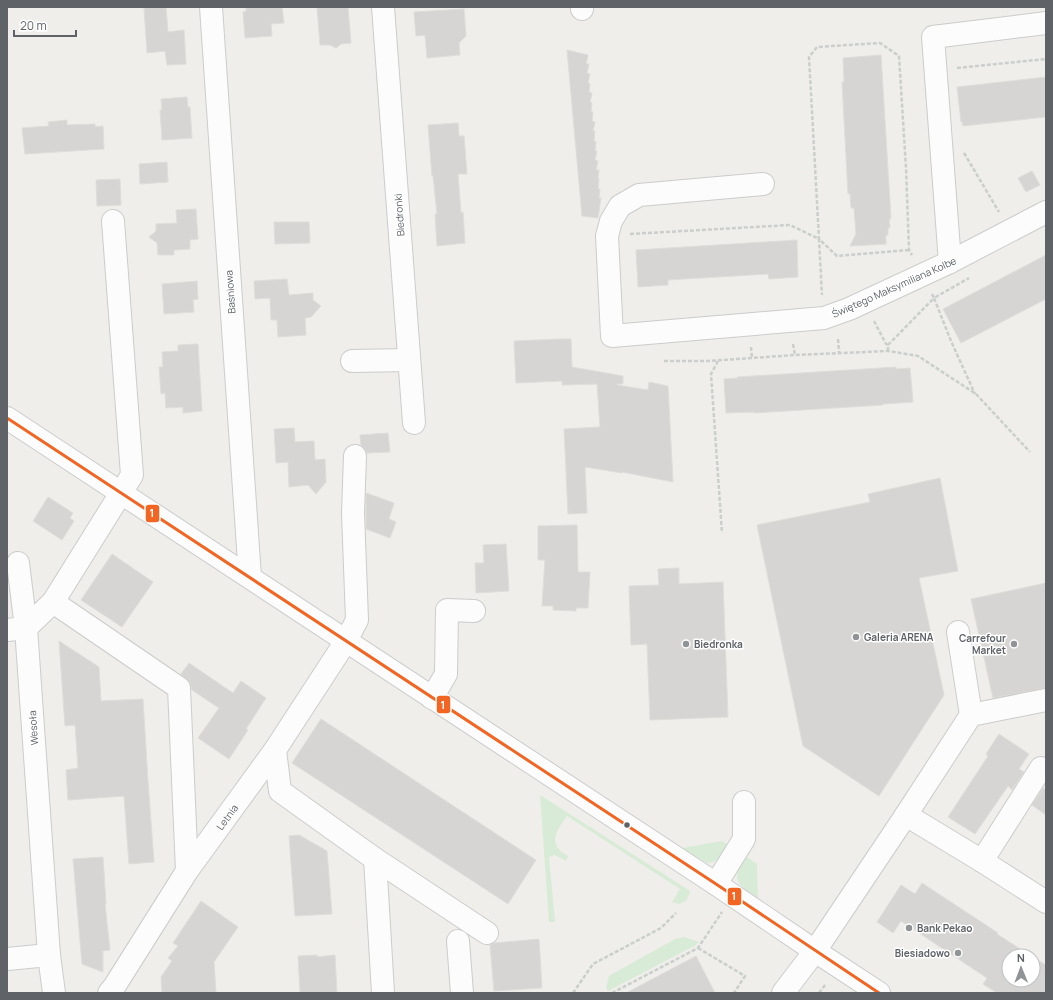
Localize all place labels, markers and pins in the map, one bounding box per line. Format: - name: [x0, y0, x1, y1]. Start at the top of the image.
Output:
- place label: Galeria ARENA: [864, 630, 934, 644]
- place label: Carrefour Market: [959, 631, 1006, 657]
- marker: Galeria ARENA: [851, 632, 861, 642]
- place label: Biedronka: [694, 637, 743, 651]
- marker: Biedronka: [681, 639, 691, 649]
- marker: Carrefour Market: [1009, 639, 1019, 649]
- unlabelled marker: [622, 820, 632, 830]
- place label: Bank Pekao: [917, 921, 972, 935]
- marker: Bank Pekao: [904, 923, 914, 933]
- place label: Biesiadowo: [895, 946, 950, 960]
- marker: Biesiadowo: [953, 948, 963, 958]

